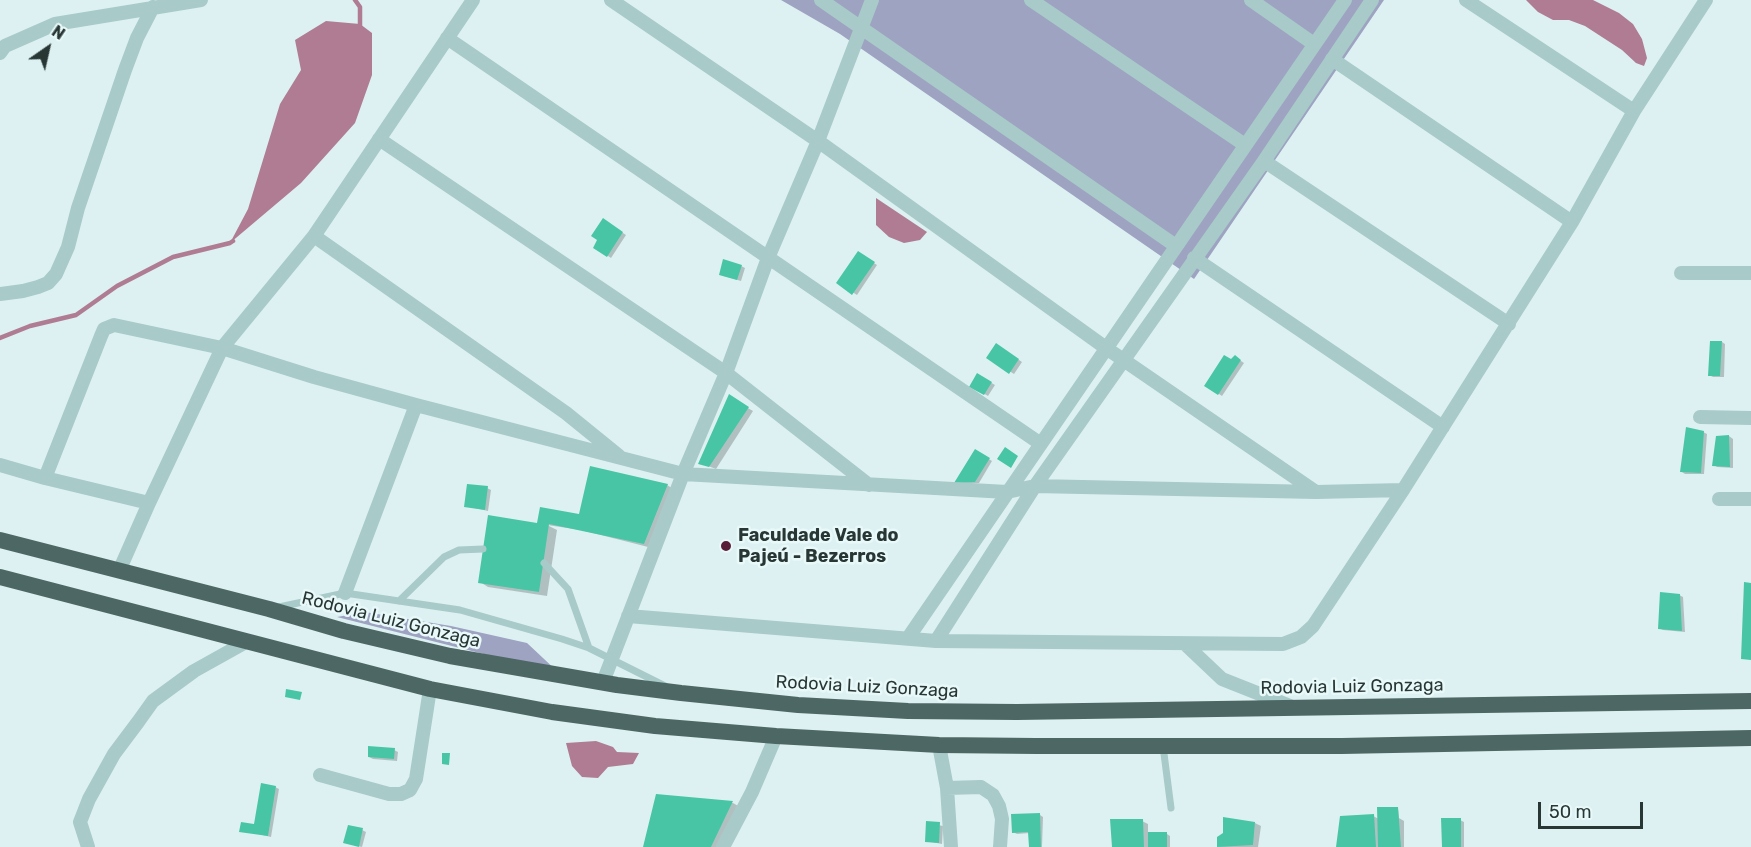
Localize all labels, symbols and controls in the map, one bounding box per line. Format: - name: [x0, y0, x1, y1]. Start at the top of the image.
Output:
- north arrow: [18, 18, 78, 78]
- text: N: [48, 22, 68, 44]
- place label: Faculdade Vale do Pajeú - Bezerros: [738, 525, 899, 568]
- marker: Faculdade Vale do Pajeú - Bezerros: [719, 539, 733, 553]
- street label: Rodovia Luiz Gonzaga: [299, 587, 483, 653]
- street label: Rodovia Luiz Gonzaga: [775, 671, 959, 703]
- street label: Rodovia Luiz Gonzaga: [1260, 675, 1444, 699]
- scale bar: [1541, 790, 1646, 828]
- text: 50 m: [1549, 801, 1592, 823]

